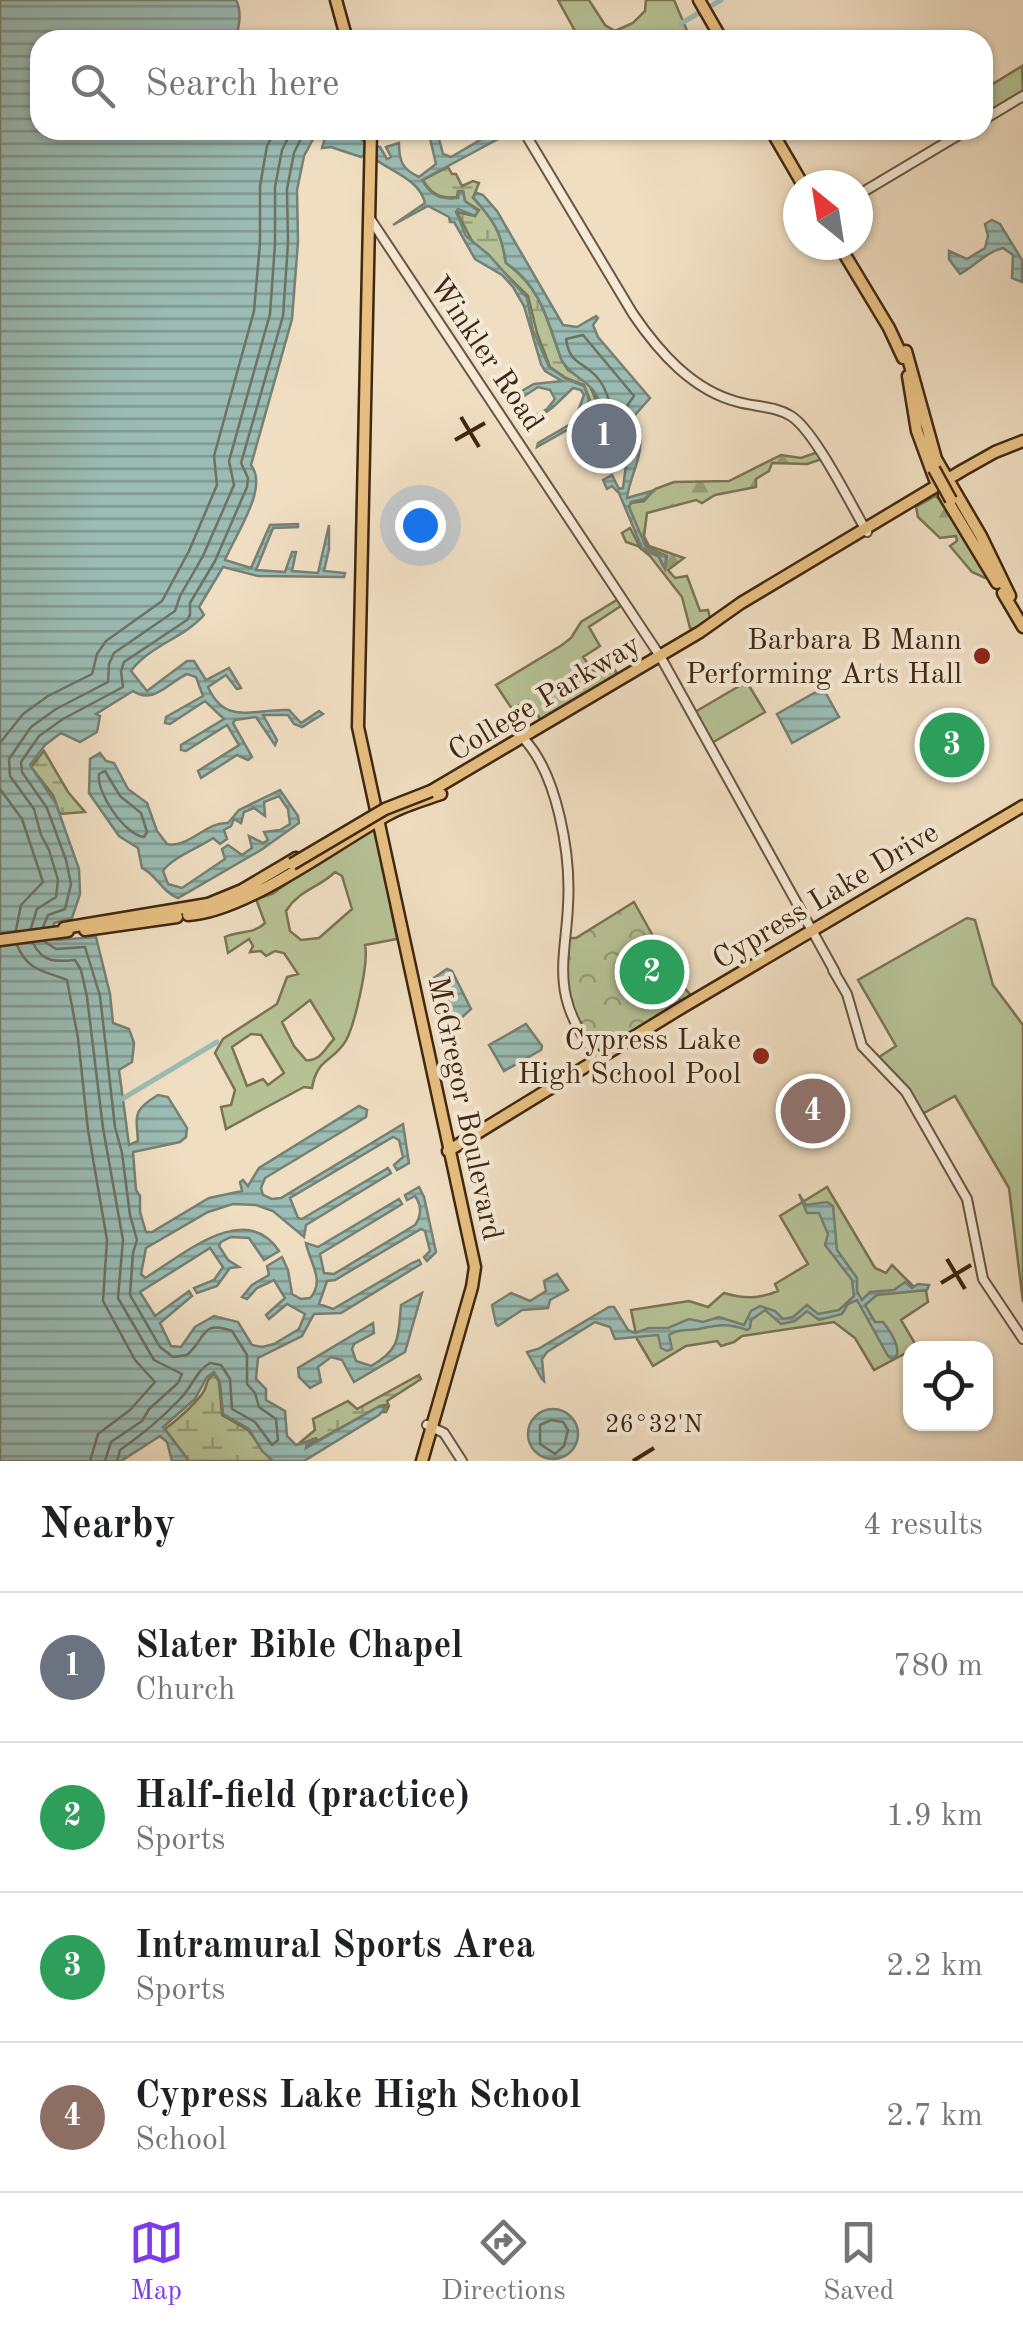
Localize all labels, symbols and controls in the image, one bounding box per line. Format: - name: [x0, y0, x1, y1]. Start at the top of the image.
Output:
- search box: [30, 30, 993, 140]
- icon: search: [65, 58, 120, 113]
- text: Search here: [145, 66, 340, 104]
- north arrow: [783, 170, 873, 260]
- street label: Winkler Road: [423, 271, 548, 437]
- pin: 1: [572, 398, 636, 474]
- your location: [395, 500, 446, 551]
- place label: Barbara B Mann Performing Arts Hall: [685, 626, 962, 690]
- street label: College Parkway: [444, 630, 646, 768]
- marker: Barbara B Mann Performing Arts Hall: [971, 645, 993, 667]
- pin: 3: [920, 708, 984, 782]
- street label: Cypress Lake Drive: [708, 818, 944, 976]
- pin: 2: [620, 934, 684, 1010]
- street label: McGregor Boulevard: [421, 974, 507, 1243]
- place label: Cypress Lake High School Pool: [517, 1026, 741, 1090]
- marker: Cypress Lake High School Pool: [750, 1045, 772, 1067]
- pin: 4: [780, 1074, 846, 1148]
- map controls: [903, 1341, 993, 1431]
- button: locate: [903, 1341, 993, 1431]
- text: 26°32'N: [605, 1413, 703, 1438]
- text: Nearby: [40, 1505, 176, 1547]
- text: 4 results: [863, 1510, 983, 1542]
- text: Slater Bible Chapel: [135, 1628, 463, 1666]
- text: 1: [63, 1651, 82, 1683]
- text: 780 m: [893, 1651, 983, 1683]
- text: Church: [135, 1675, 235, 1707]
- text: Half-field (practice): [135, 1778, 470, 1816]
- text: 2: [63, 1801, 82, 1833]
- text: 1.9 km: [886, 1801, 983, 1833]
- text: Sports: [135, 1825, 226, 1857]
- text: Intramural Sports Area: [135, 1928, 535, 1966]
- text: 3: [63, 1951, 82, 1983]
- text: 2.2 km: [886, 1951, 983, 1983]
- text: Sports: [135, 1975, 226, 2007]
- text: Cypress Lake High School: [135, 2078, 581, 2116]
- text: 4: [63, 2101, 82, 2133]
- text: 2.7 km: [886, 2101, 983, 2133]
- text: School: [135, 2125, 227, 2157]
- tab: Map: [129, 2215, 184, 2310]
- tab: Directions: [441, 2215, 566, 2310]
- tab: Saved: [823, 2215, 894, 2310]

